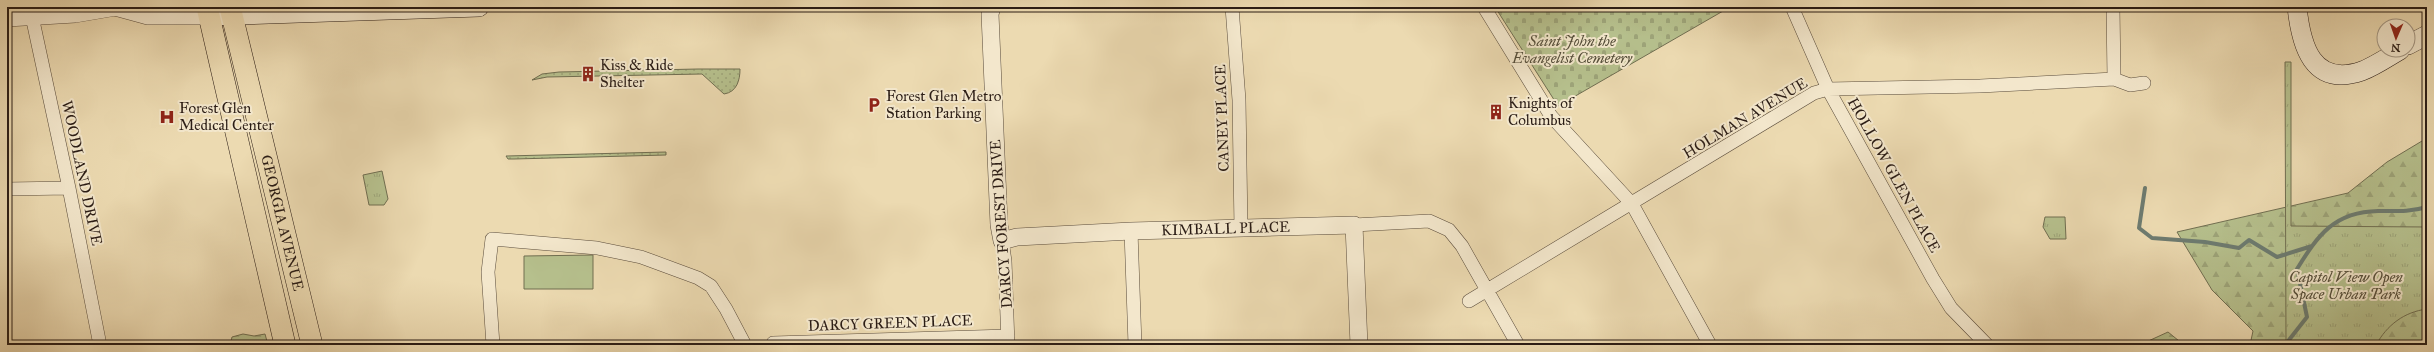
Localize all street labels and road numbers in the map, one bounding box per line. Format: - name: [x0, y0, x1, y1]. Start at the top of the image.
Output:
- street label: CANEY PLACE: [1211, 64, 1233, 172]
- street label: HOLMAN AVENUE: [1679, 74, 1811, 162]
- street label: HOLLOW GLEN PLACE: [1844, 94, 1944, 256]
- street label: WOODLAND DRIVE: [58, 99, 106, 247]
- street label: DARCY FOREST DRIVE: [986, 139, 1016, 309]
- street label: GEORGIA AVENUE: [257, 153, 308, 293]
- street label: KIMBALL PLACE: [1161, 218, 1290, 239]
- street label: DARCY GREEN PLACE: [807, 311, 973, 335]

